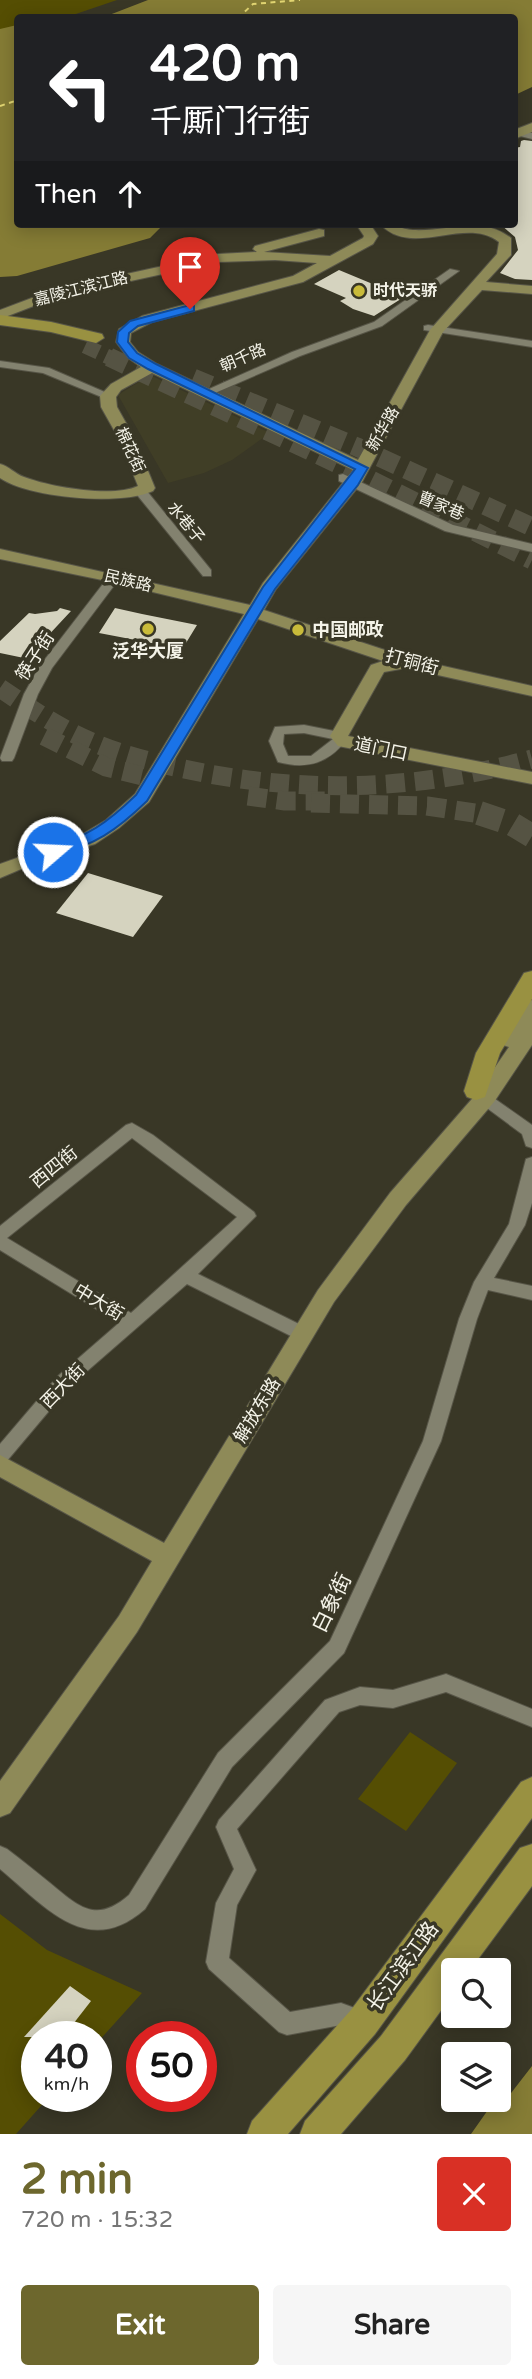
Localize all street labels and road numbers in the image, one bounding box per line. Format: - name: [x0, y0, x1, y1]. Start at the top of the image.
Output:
- street label: 嘉陵江滨江路: [32, 268, 130, 310]
- street label: 朝千路: [217, 339, 269, 377]
- street label: 新华路: [362, 403, 404, 455]
- street label: 棉花街: [111, 424, 149, 476]
- street label: 曹家巷: [415, 487, 467, 525]
- street label: 水巷子: [163, 498, 209, 548]
- street label: 民族路: [102, 566, 154, 596]
- street label: 筷子街: [11, 627, 59, 685]
- street label: 打铜街: [383, 644, 441, 680]
- street label: 道门口: [352, 733, 410, 765]
- street label: 西四街: [26, 1141, 82, 1193]
- street label: 中大街: [70, 1279, 128, 1325]
- street label: 西大街: [36, 1359, 90, 1413]
- street label: 解放东路: [229, 1373, 285, 1447]
- street label: 白象街: [307, 1569, 357, 1637]
- street label: 长江滨江路: [362, 1917, 444, 2017]

